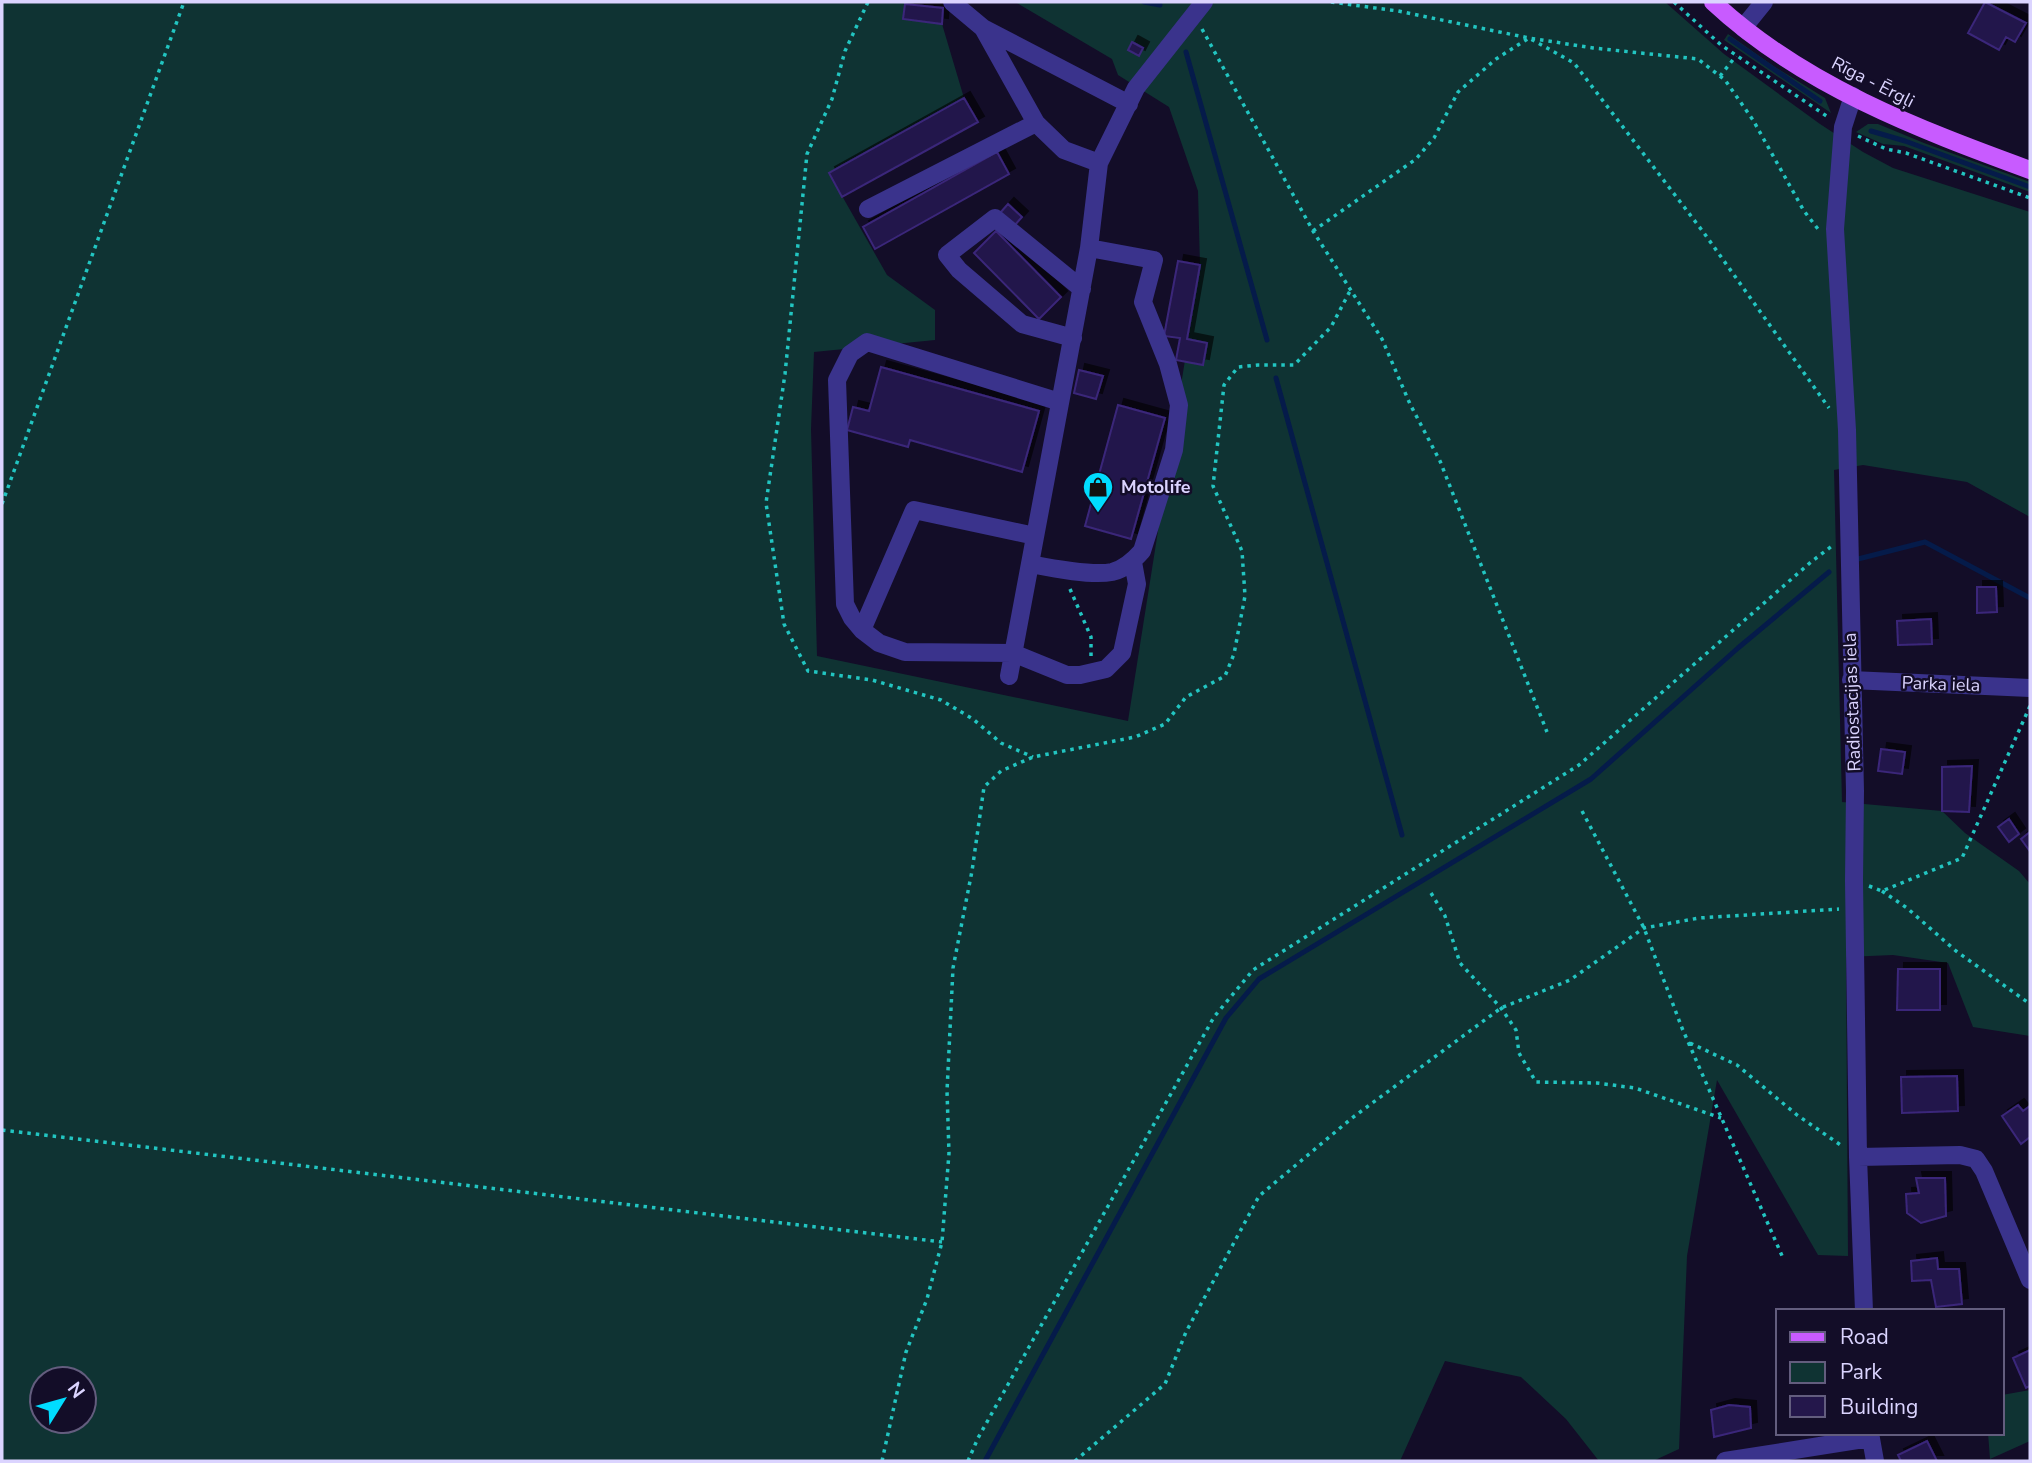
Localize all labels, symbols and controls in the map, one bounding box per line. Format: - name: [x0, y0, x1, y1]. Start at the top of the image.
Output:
- street label: Rīga - Ērgļi: [1827, 51, 1919, 113]
- shop icon: Motolife: [1081, 470, 1115, 514]
- place label: Motolife: [1121, 475, 1191, 499]
- street label: Radiostacijas iela: [1838, 632, 1866, 772]
- street label: Parka iela: [1901, 671, 1981, 697]
- legend: [1776, 1309, 2004, 1435]
- text: Road: [1840, 1323, 1889, 1351]
- text: Park: [1840, 1358, 1882, 1386]
- north arrow: [28, 1365, 98, 1435]
- text: N: [61, 1377, 90, 1404]
- text: Building: [1840, 1393, 1918, 1421]

